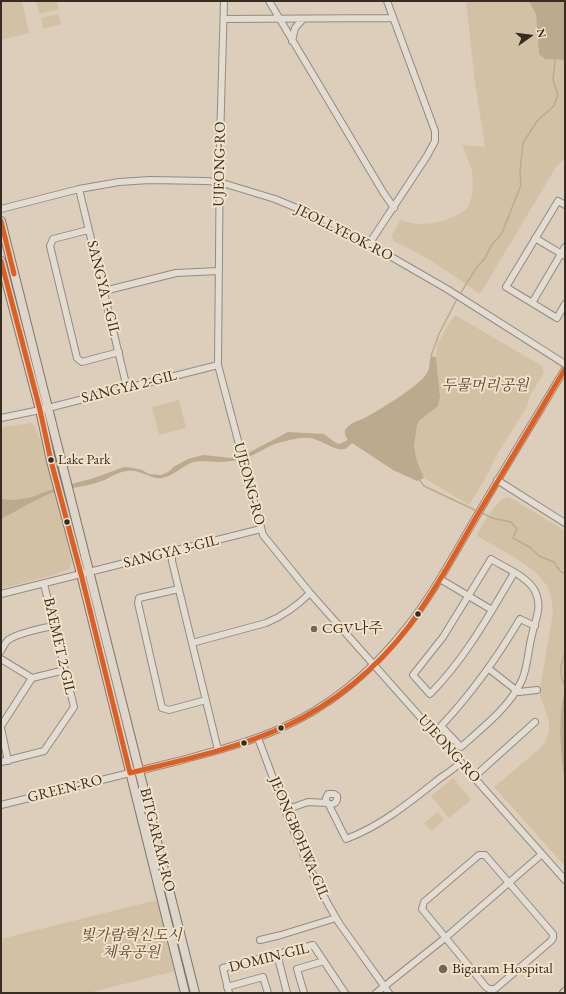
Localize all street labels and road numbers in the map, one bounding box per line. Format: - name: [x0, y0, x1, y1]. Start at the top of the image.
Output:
- street label: UJEONG-RO: [210, 121, 230, 207]
- street label: JEOLLYEOK-RO: [292, 201, 396, 265]
- street label: SANGYA 1-GIL: [82, 238, 124, 338]
- street label: SANGYA 2-GIL: [79, 366, 179, 408]
- street label: UJEONG-RO: [229, 441, 269, 527]
- street label: SANGYA 3-GIL: [121, 531, 221, 573]
- street label: BAEMET 2-GIL: [39, 596, 79, 696]
- street label: UJEONG-RO: [414, 711, 484, 787]
- street label: GREEN-RO: [26, 771, 104, 807]
- street label: JEONGBOHWA-GIL: [265, 774, 333, 902]
- street label: BITGARAM-RO: [135, 786, 179, 894]
- street label: DOMIN-GIL: [227, 939, 311, 977]

